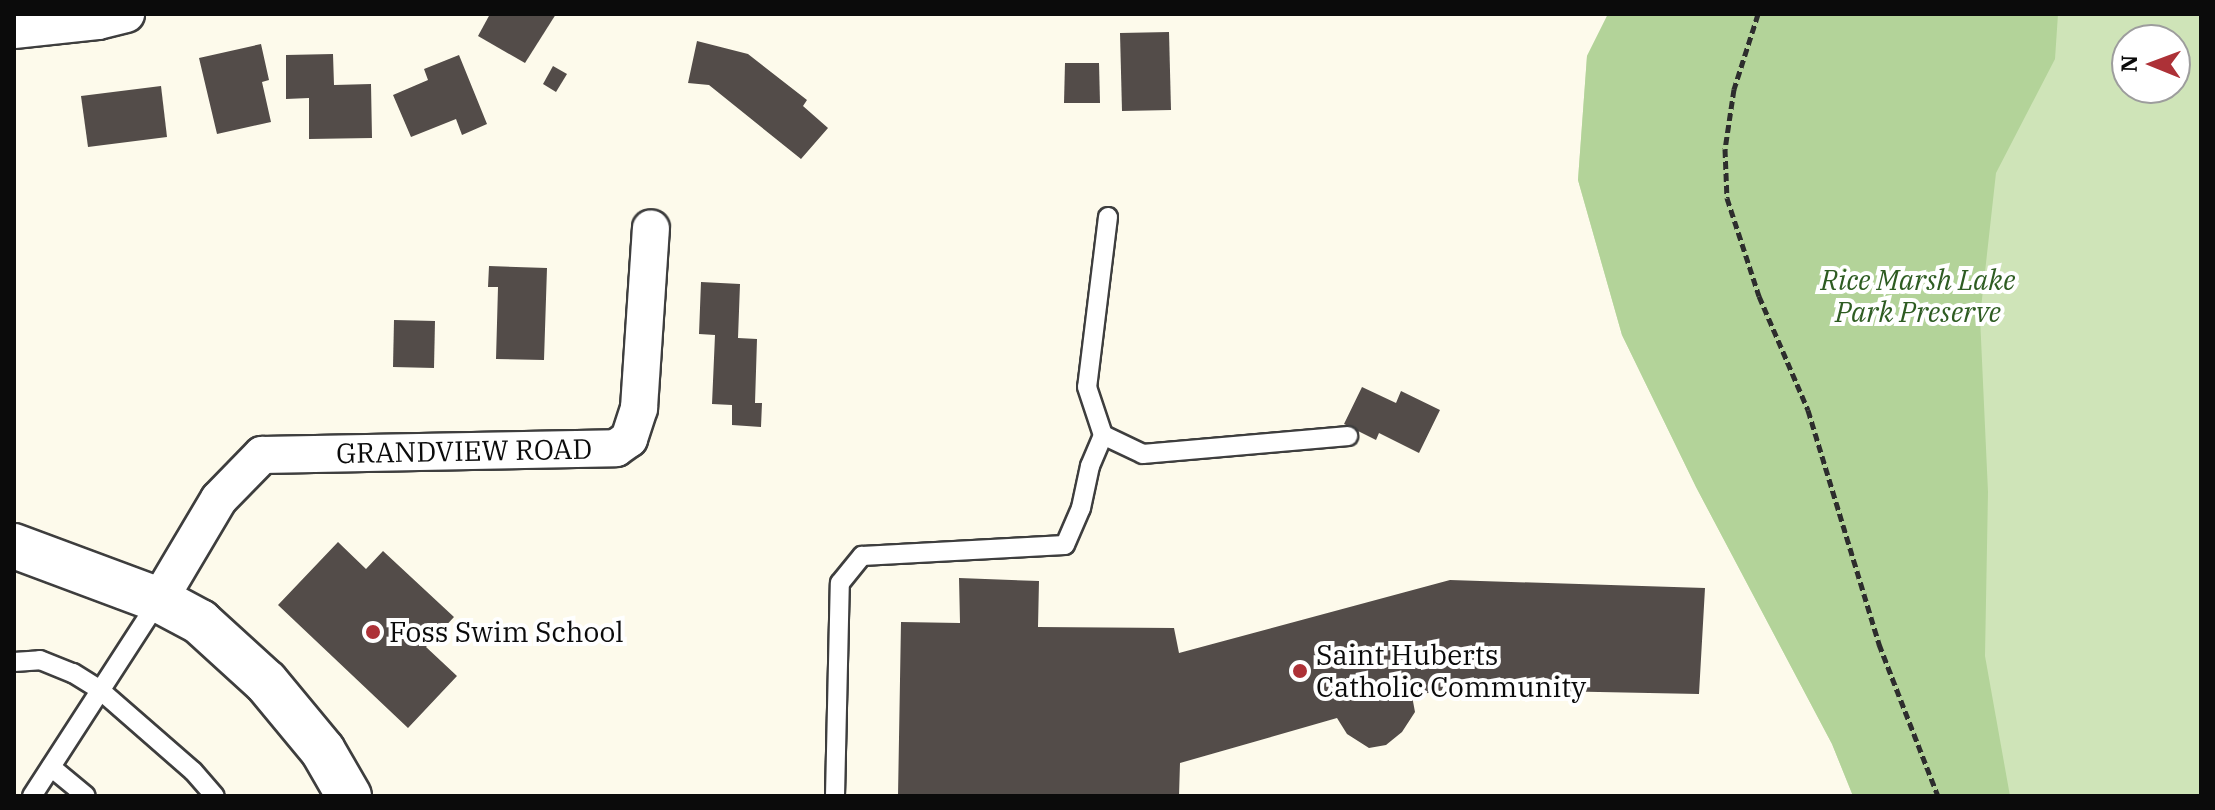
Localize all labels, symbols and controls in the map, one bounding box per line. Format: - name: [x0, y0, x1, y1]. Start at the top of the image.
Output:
- north arrow: [2111, 24, 2191, 104]
- text: N: [2114, 55, 2143, 73]
- park label: Rice Marsh Lake Park Preserve: [1820, 263, 2016, 329]
- street label: GRANDVIEW ROAD: [336, 432, 592, 470]
- place label: Foss Swim School: [389, 615, 624, 649]
- marker: Foss Swim School: [364, 623, 382, 641]
- place label: Saint Huberts Catholic Community: [1316, 638, 1586, 704]
- marker: Saint Huberts Catholic Community: [1291, 662, 1309, 680]

